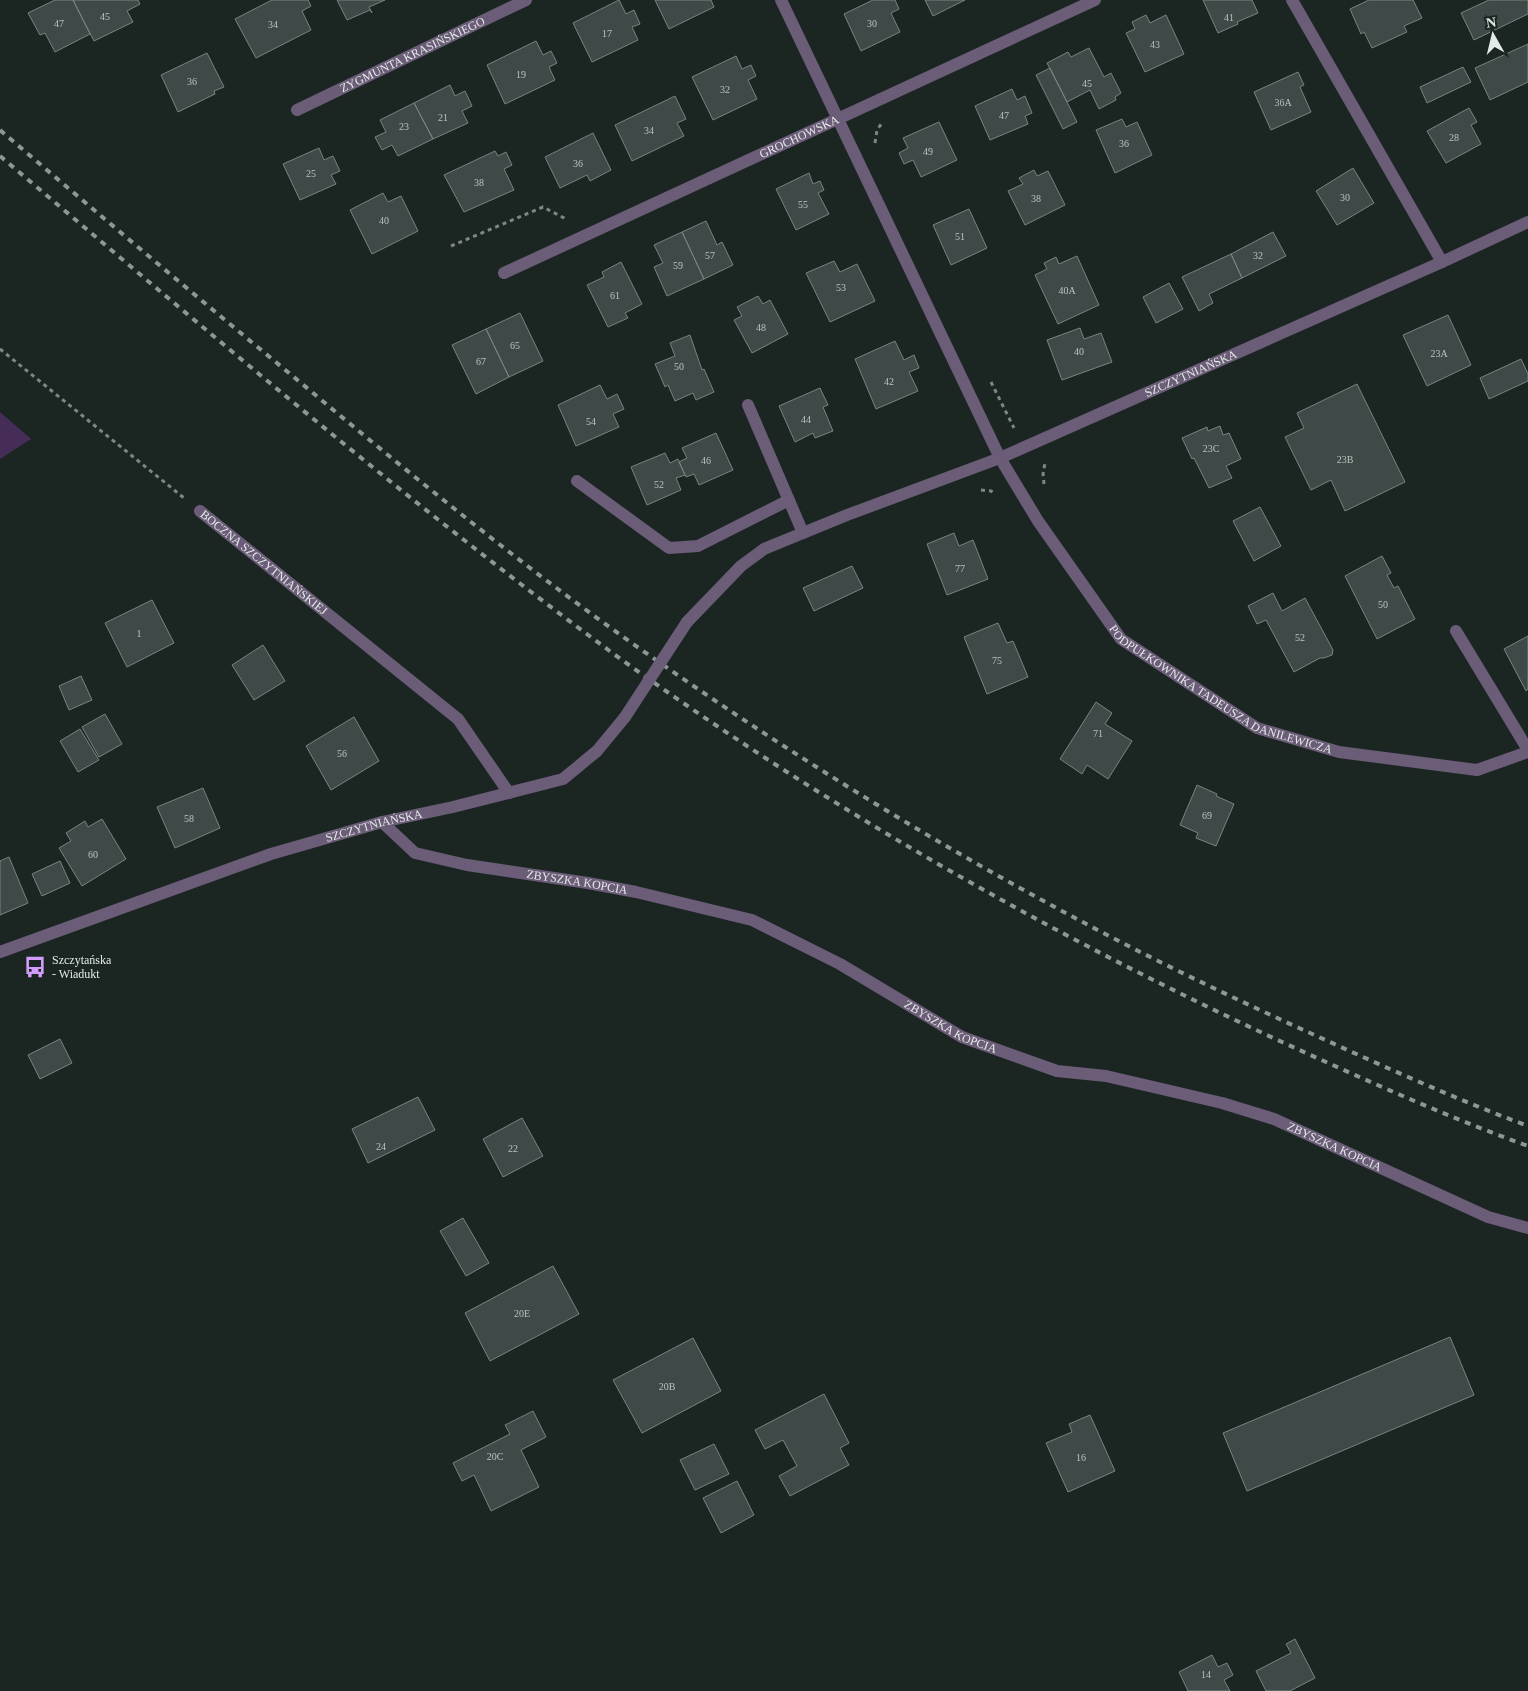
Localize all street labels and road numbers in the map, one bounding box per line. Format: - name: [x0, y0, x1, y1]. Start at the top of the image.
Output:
- street label: ZYGMUNTA KRASIŃSKIEGO: [338, 14, 487, 95]
- street label: GROCHOWSKA: [757, 112, 841, 161]
- street label: SZCZYTNIAŃSKA: [1142, 347, 1239, 400]
- street label: BOCZNA SZCZYTNIAŃSKIEJ: [198, 507, 330, 618]
- street label: PODPUŁKOWNIKA TADEUSZA DANILEWICZA: [1106, 622, 1334, 757]
- street label: SZCZYTNIAŃSKA: [324, 807, 424, 845]
- street label: ZBYSZKA KOPCIA: [525, 867, 629, 897]
- street label: ZBYSZKA KOPCIA: [902, 997, 999, 1056]
- street label: ZBYSZKA KOPCIA: [1285, 1119, 1384, 1175]

